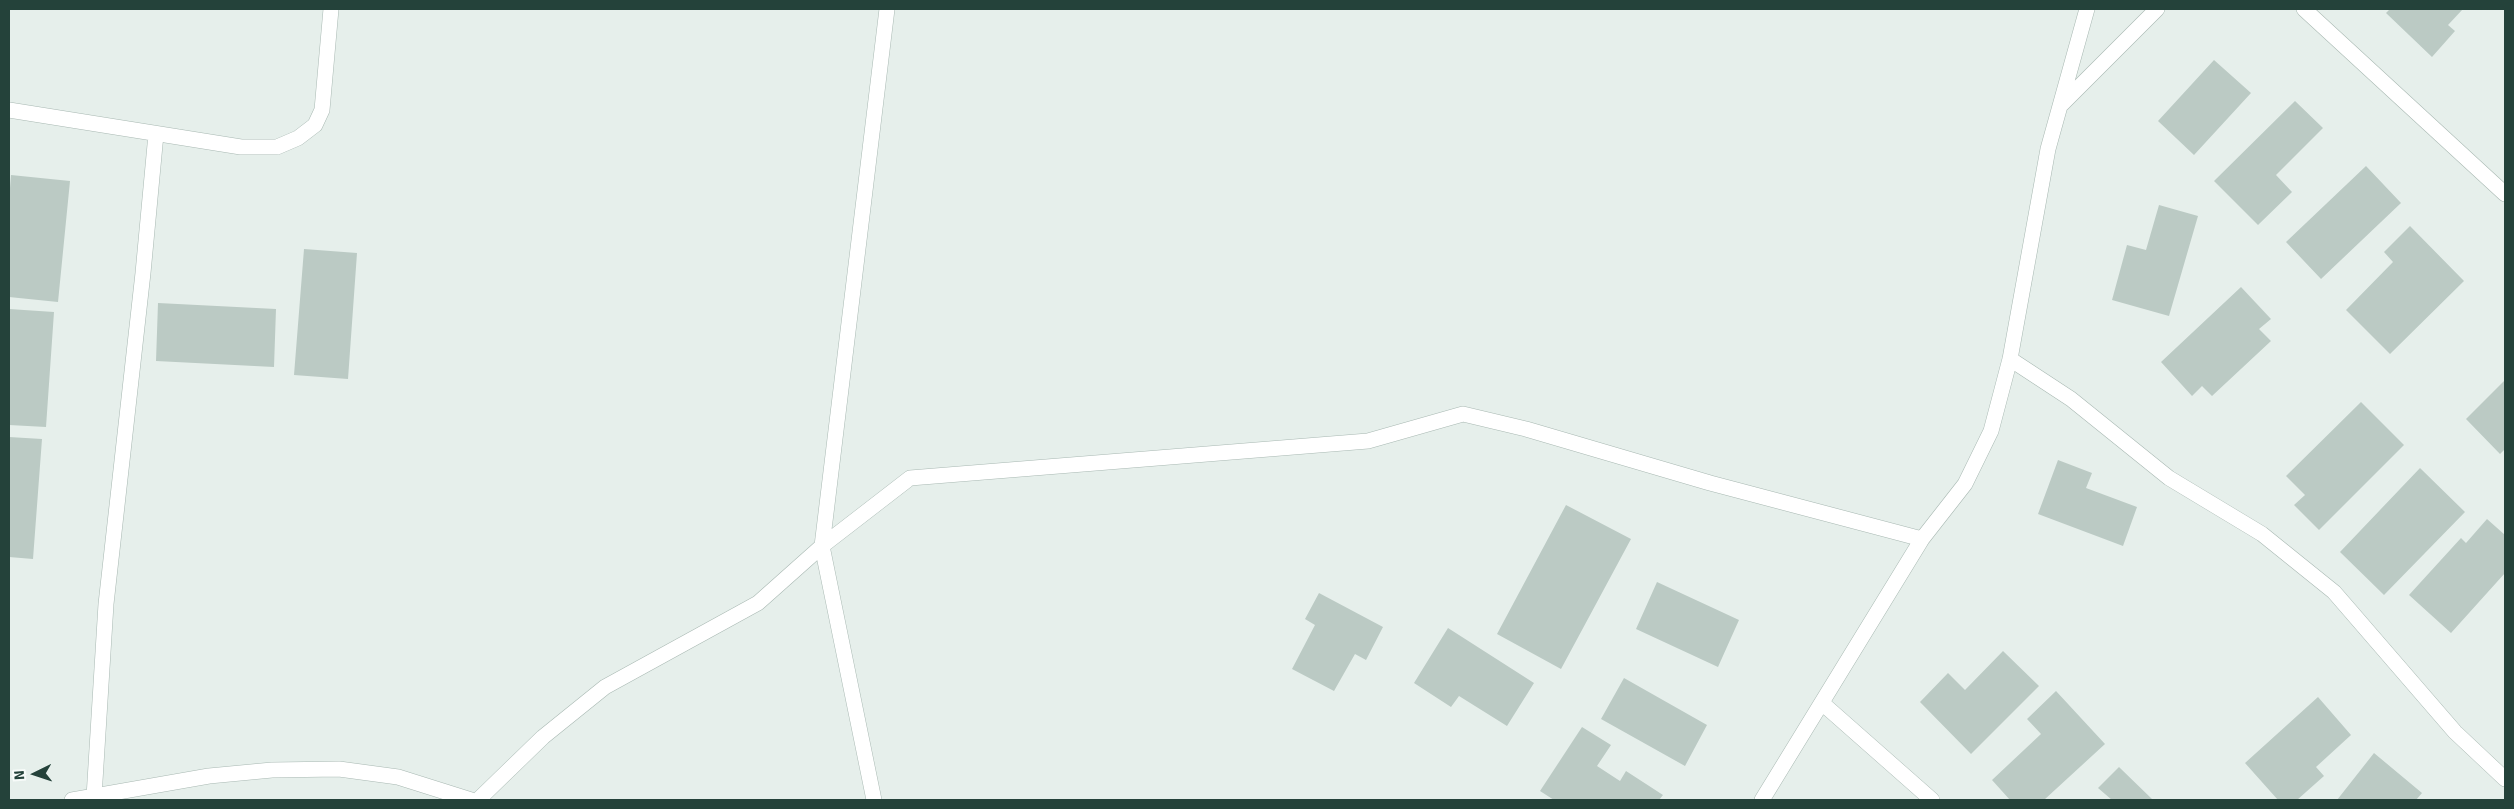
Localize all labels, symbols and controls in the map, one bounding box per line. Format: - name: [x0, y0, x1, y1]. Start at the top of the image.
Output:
- north arrow: [10, 749, 60, 799]
- text: N: [11, 770, 28, 781]

